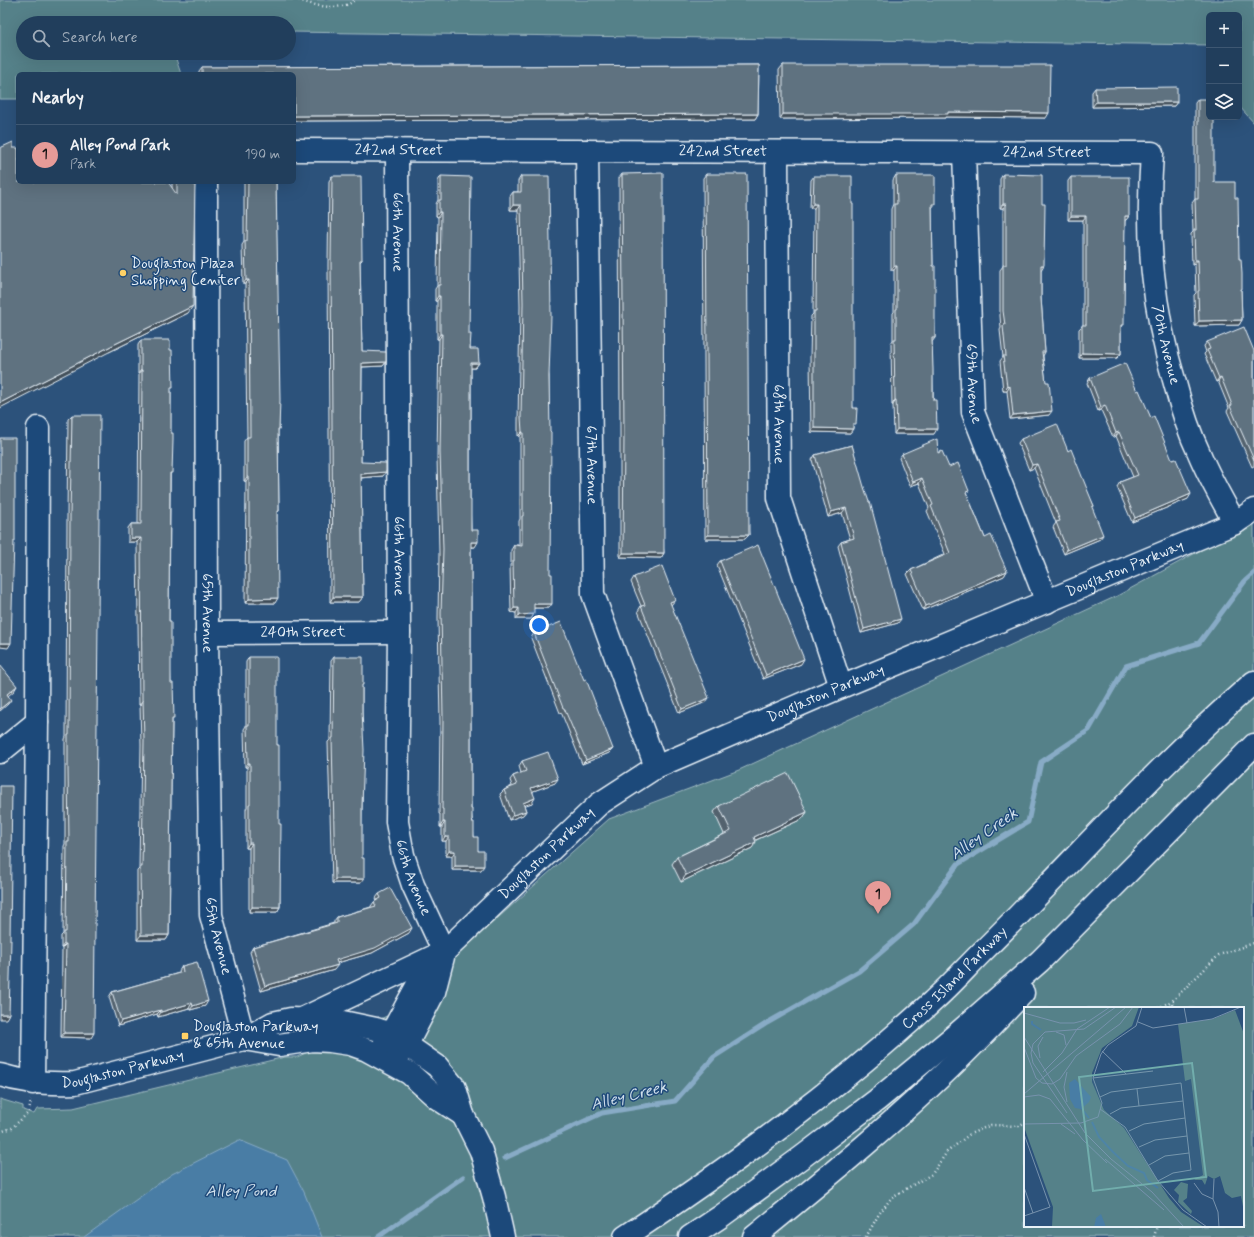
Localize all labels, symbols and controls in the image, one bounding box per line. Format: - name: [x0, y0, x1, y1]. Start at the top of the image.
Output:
- map controls: [1206, 12, 1242, 120]
- button: +: [1206, 12, 1242, 48]
- search box: [16, 16, 296, 60]
- icon: search: [30, 27, 52, 49]
- text: Search here: [62, 28, 138, 48]
- button: −: [1206, 48, 1242, 84]
- button: layers: [1206, 84, 1242, 120]
- text: Nearby: [32, 87, 84, 109]
- text: Alley Pond Park: [70, 136, 170, 156]
- street label: 242nd Street: [355, 140, 443, 161]
- street label: 242nd Street: [679, 141, 767, 162]
- street label: 242nd Street: [1003, 142, 1091, 163]
- text: 1: [42, 146, 48, 163]
- text: 190 m: [245, 146, 280, 163]
- text: Park: [70, 156, 96, 173]
- street label: 66th Avenue: [387, 192, 408, 272]
- place label: Douglaston Plaza Shopping Center: [131, 254, 241, 291]
- marker: Douglaston Plaza Shopping Center: [118, 268, 128, 278]
- street label: 70th Avenue: [1147, 303, 1185, 387]
- street label: 69th Avenue: [961, 343, 987, 427]
- street label: 68th Avenue: [768, 384, 789, 464]
- street label: 67th Avenue: [581, 425, 602, 505]
- street label: 66th Avenue: [389, 516, 409, 596]
- street label: Douglaston Parkway: [1063, 535, 1187, 602]
- street label: 65th Avenue: [197, 573, 217, 653]
- your location: [529, 615, 549, 635]
- street label: 240th Street: [260, 622, 346, 643]
- street label: Douglaston Parkway: [764, 660, 888, 728]
- street label: Douglaston Parkway: [495, 803, 599, 904]
- water label: Alley Creek: [946, 803, 1022, 865]
- street label: 66th Avenue: [390, 838, 436, 919]
- pin: 1: [865, 881, 891, 914]
- street label: 65th Avenue: [201, 897, 237, 977]
- street label: Cross Island Parkway: [898, 922, 1012, 1034]
- inset map: [1024, 1007, 1244, 1227]
- place label: Douglaston Parkway & 65th Avenue: [193, 1017, 319, 1054]
- marker: Douglaston Parkway & 65th Avenue: [180, 1031, 190, 1041]
- street label: Douglaston Parkway: [61, 1045, 186, 1093]
- water label: Alley Creek: [589, 1076, 669, 1116]
- water label: Alley Pond: [206, 1181, 278, 1202]

